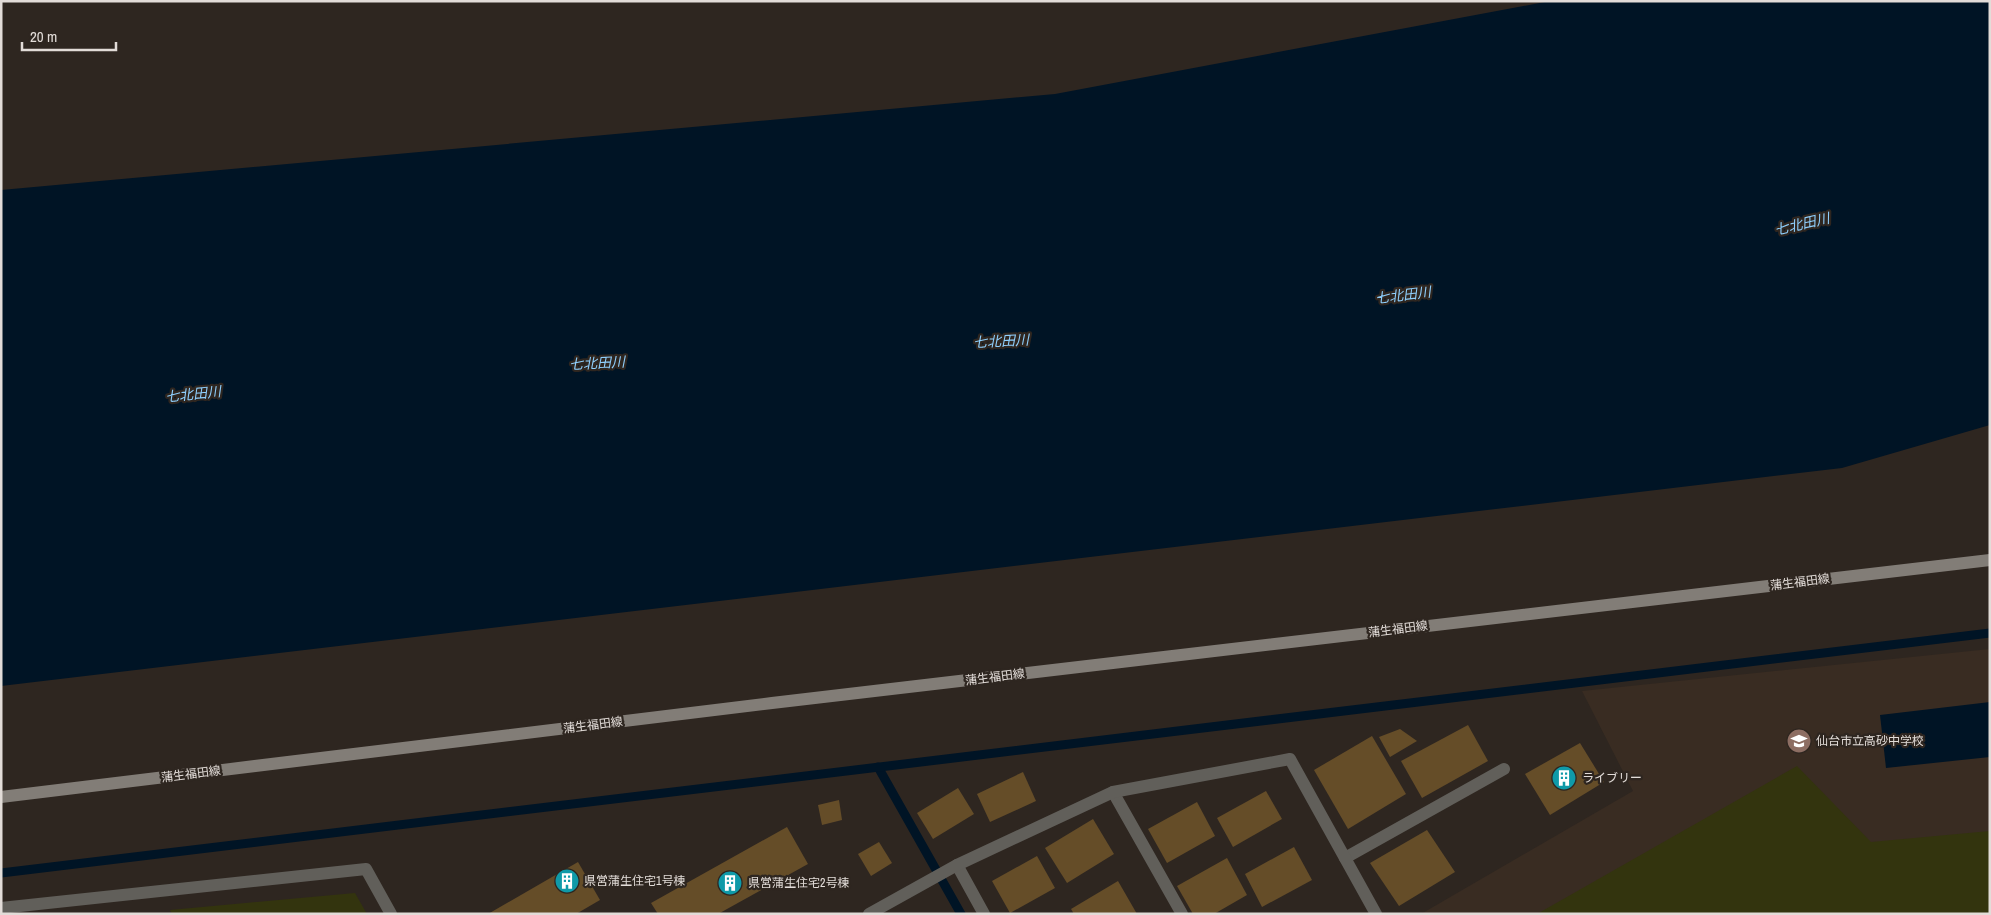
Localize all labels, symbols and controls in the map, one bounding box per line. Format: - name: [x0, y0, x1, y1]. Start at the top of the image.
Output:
- scale bar: [22, 20, 116, 52]
- text: 20 m: [30, 26, 57, 47]
- water label: 七北田川: [1773, 208, 1833, 239]
- water label: 七北田川: [1374, 282, 1434, 307]
- water label: 七北田川: [973, 330, 1031, 351]
- water label: 七北田川: [569, 352, 627, 373]
- water label: 七北田川: [164, 382, 224, 406]
- street label: 蒲生福田線: [1769, 570, 1831, 594]
- street label: 蒲生福田線: [1367, 617, 1429, 641]
- street label: 蒲生福田線: [964, 665, 1026, 689]
- street label: 蒲生福田線: [562, 713, 624, 737]
- school or university icon: 仙台市立高砂中学校: [1786, 728, 1812, 754]
- place label: 仙台市立高砂中学校: [1816, 733, 1924, 749]
- street label: 蒲生福田線: [160, 762, 222, 786]
- building icon: ライブリー: [1551, 765, 1577, 791]
- place label: ライブリー: [1582, 770, 1642, 786]
- building icon: 県営蒲生住宅1号棟: [554, 868, 580, 894]
- building icon: 県営蒲生住宅2号棟: [717, 870, 743, 896]
- place label: 県営蒲生住宅1号棟: [584, 873, 685, 889]
- place label: 県営蒲生住宅2号棟: [748, 875, 849, 891]

